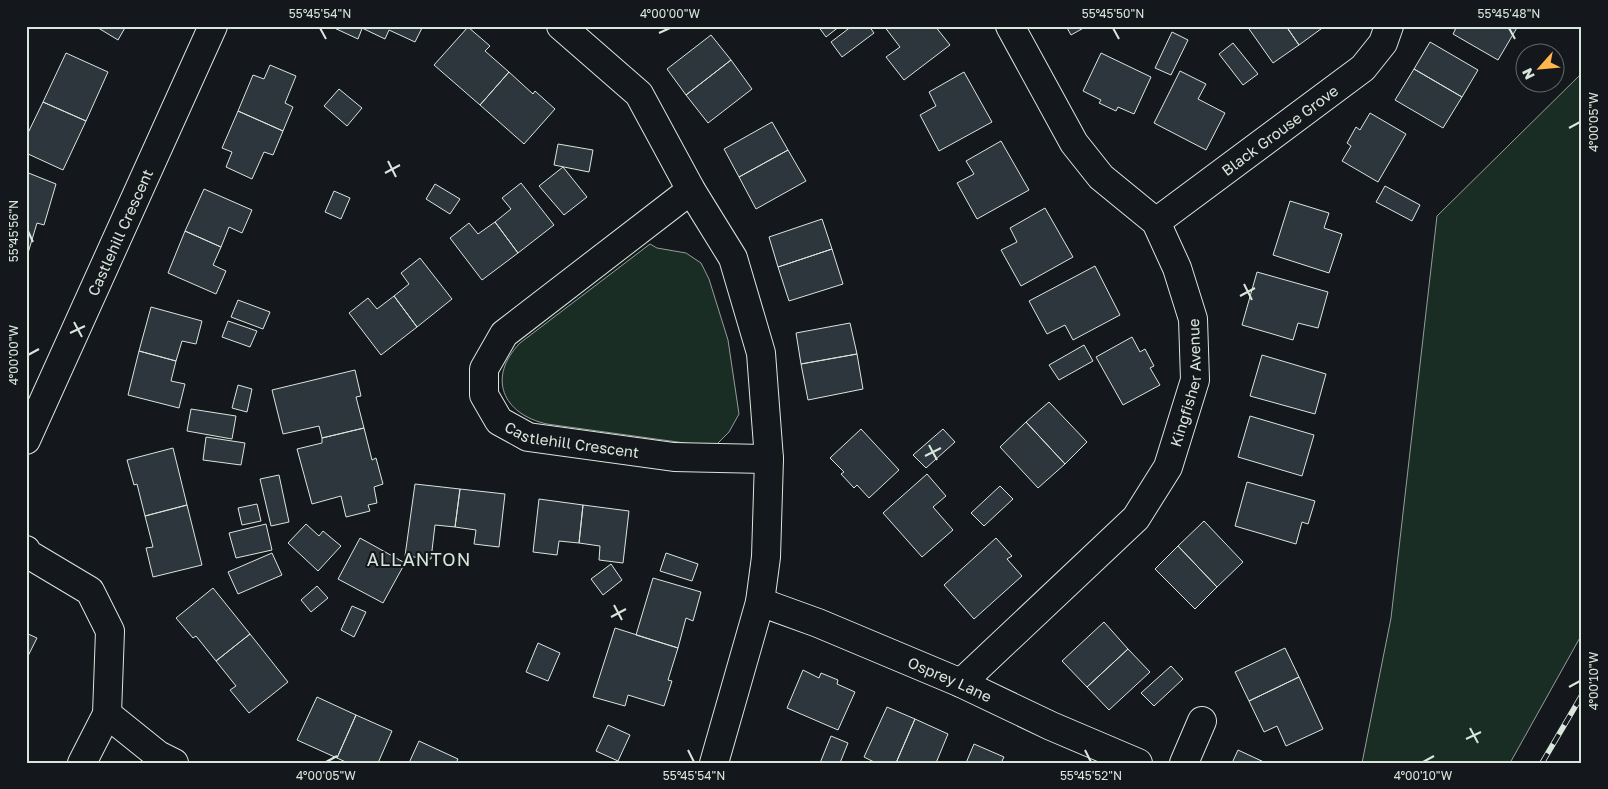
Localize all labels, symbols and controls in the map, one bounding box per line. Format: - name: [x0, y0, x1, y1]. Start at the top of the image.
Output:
- text: 55°45'54"N: [289, 6, 351, 21]
- text: 4°00'00"W: [640, 6, 701, 21]
- text: 55°45'50"N: [1082, 6, 1144, 21]
- text: 55°45'48"N: [1478, 6, 1540, 21]
- north arrow: [1516, 42, 1566, 92]
- text: N: [1518, 66, 1538, 83]
- street label: Black Grouse Grove: [1218, 81, 1341, 179]
- text: 4°00'05"W: [1586, 92, 1601, 152]
- street label: Castlehill Crescent: [83, 166, 156, 298]
- text: 55°45'56"N: [6, 200, 21, 262]
- street label: Kingfisher Avenue: [1166, 318, 1204, 449]
- text: 4°00'00"W: [6, 324, 21, 385]
- street label: Castlehill Crescent: [502, 417, 640, 461]
- district label: ALLANTON: [367, 548, 471, 570]
- text: 4°00'10"W: [1586, 651, 1601, 710]
- street label: Osprey Lane: [905, 653, 995, 706]
- text: 4°00'05"W: [296, 768, 356, 783]
- text: 55°45'54"N: [663, 768, 725, 783]
- text: 55°45'52"N: [1060, 768, 1122, 783]
- text: 4°00'10"W: [1394, 768, 1453, 783]

